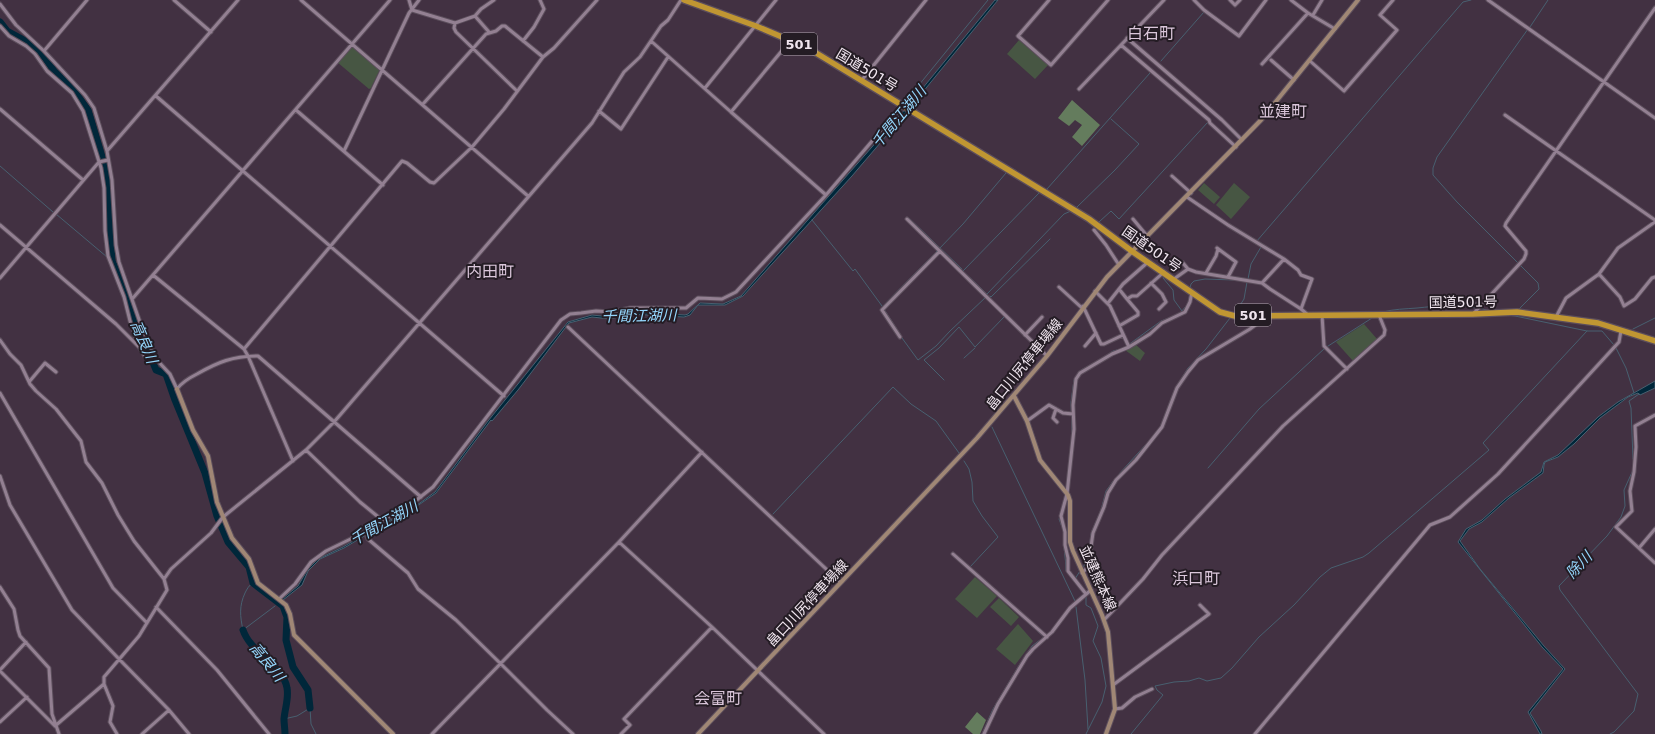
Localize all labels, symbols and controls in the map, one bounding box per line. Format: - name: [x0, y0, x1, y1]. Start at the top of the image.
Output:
- district label: 白石町: [1127, 24, 1175, 43]
- road number: 501: [781, 33, 817, 55]
- street label: 国道501号: [833, 45, 901, 95]
- water label: 千間江湖川: [868, 81, 931, 152]
- district label: 並建町: [1259, 102, 1307, 121]
- street label: 国道501号: [1119, 223, 1185, 275]
- district label: 内田町: [466, 262, 514, 281]
- street label: 国道501号: [1428, 293, 1498, 311]
- road number: 501: [1235, 304, 1271, 326]
- water label: 千間江湖川: [601, 306, 679, 326]
- street label: 畠口川尻停車場線: [983, 315, 1065, 413]
- water label: 高良川: [127, 318, 162, 368]
- water label: 千間江湖川: [347, 496, 423, 549]
- street label: 並建熊本線: [1076, 543, 1120, 613]
- water label: 除川: [1562, 547, 1597, 582]
- street label: 畠口川尻停車場線: [763, 557, 851, 649]
- district label: 浜口町: [1172, 569, 1220, 588]
- water label: 高良川: [246, 639, 289, 687]
- district label: 会富町: [694, 689, 742, 708]

